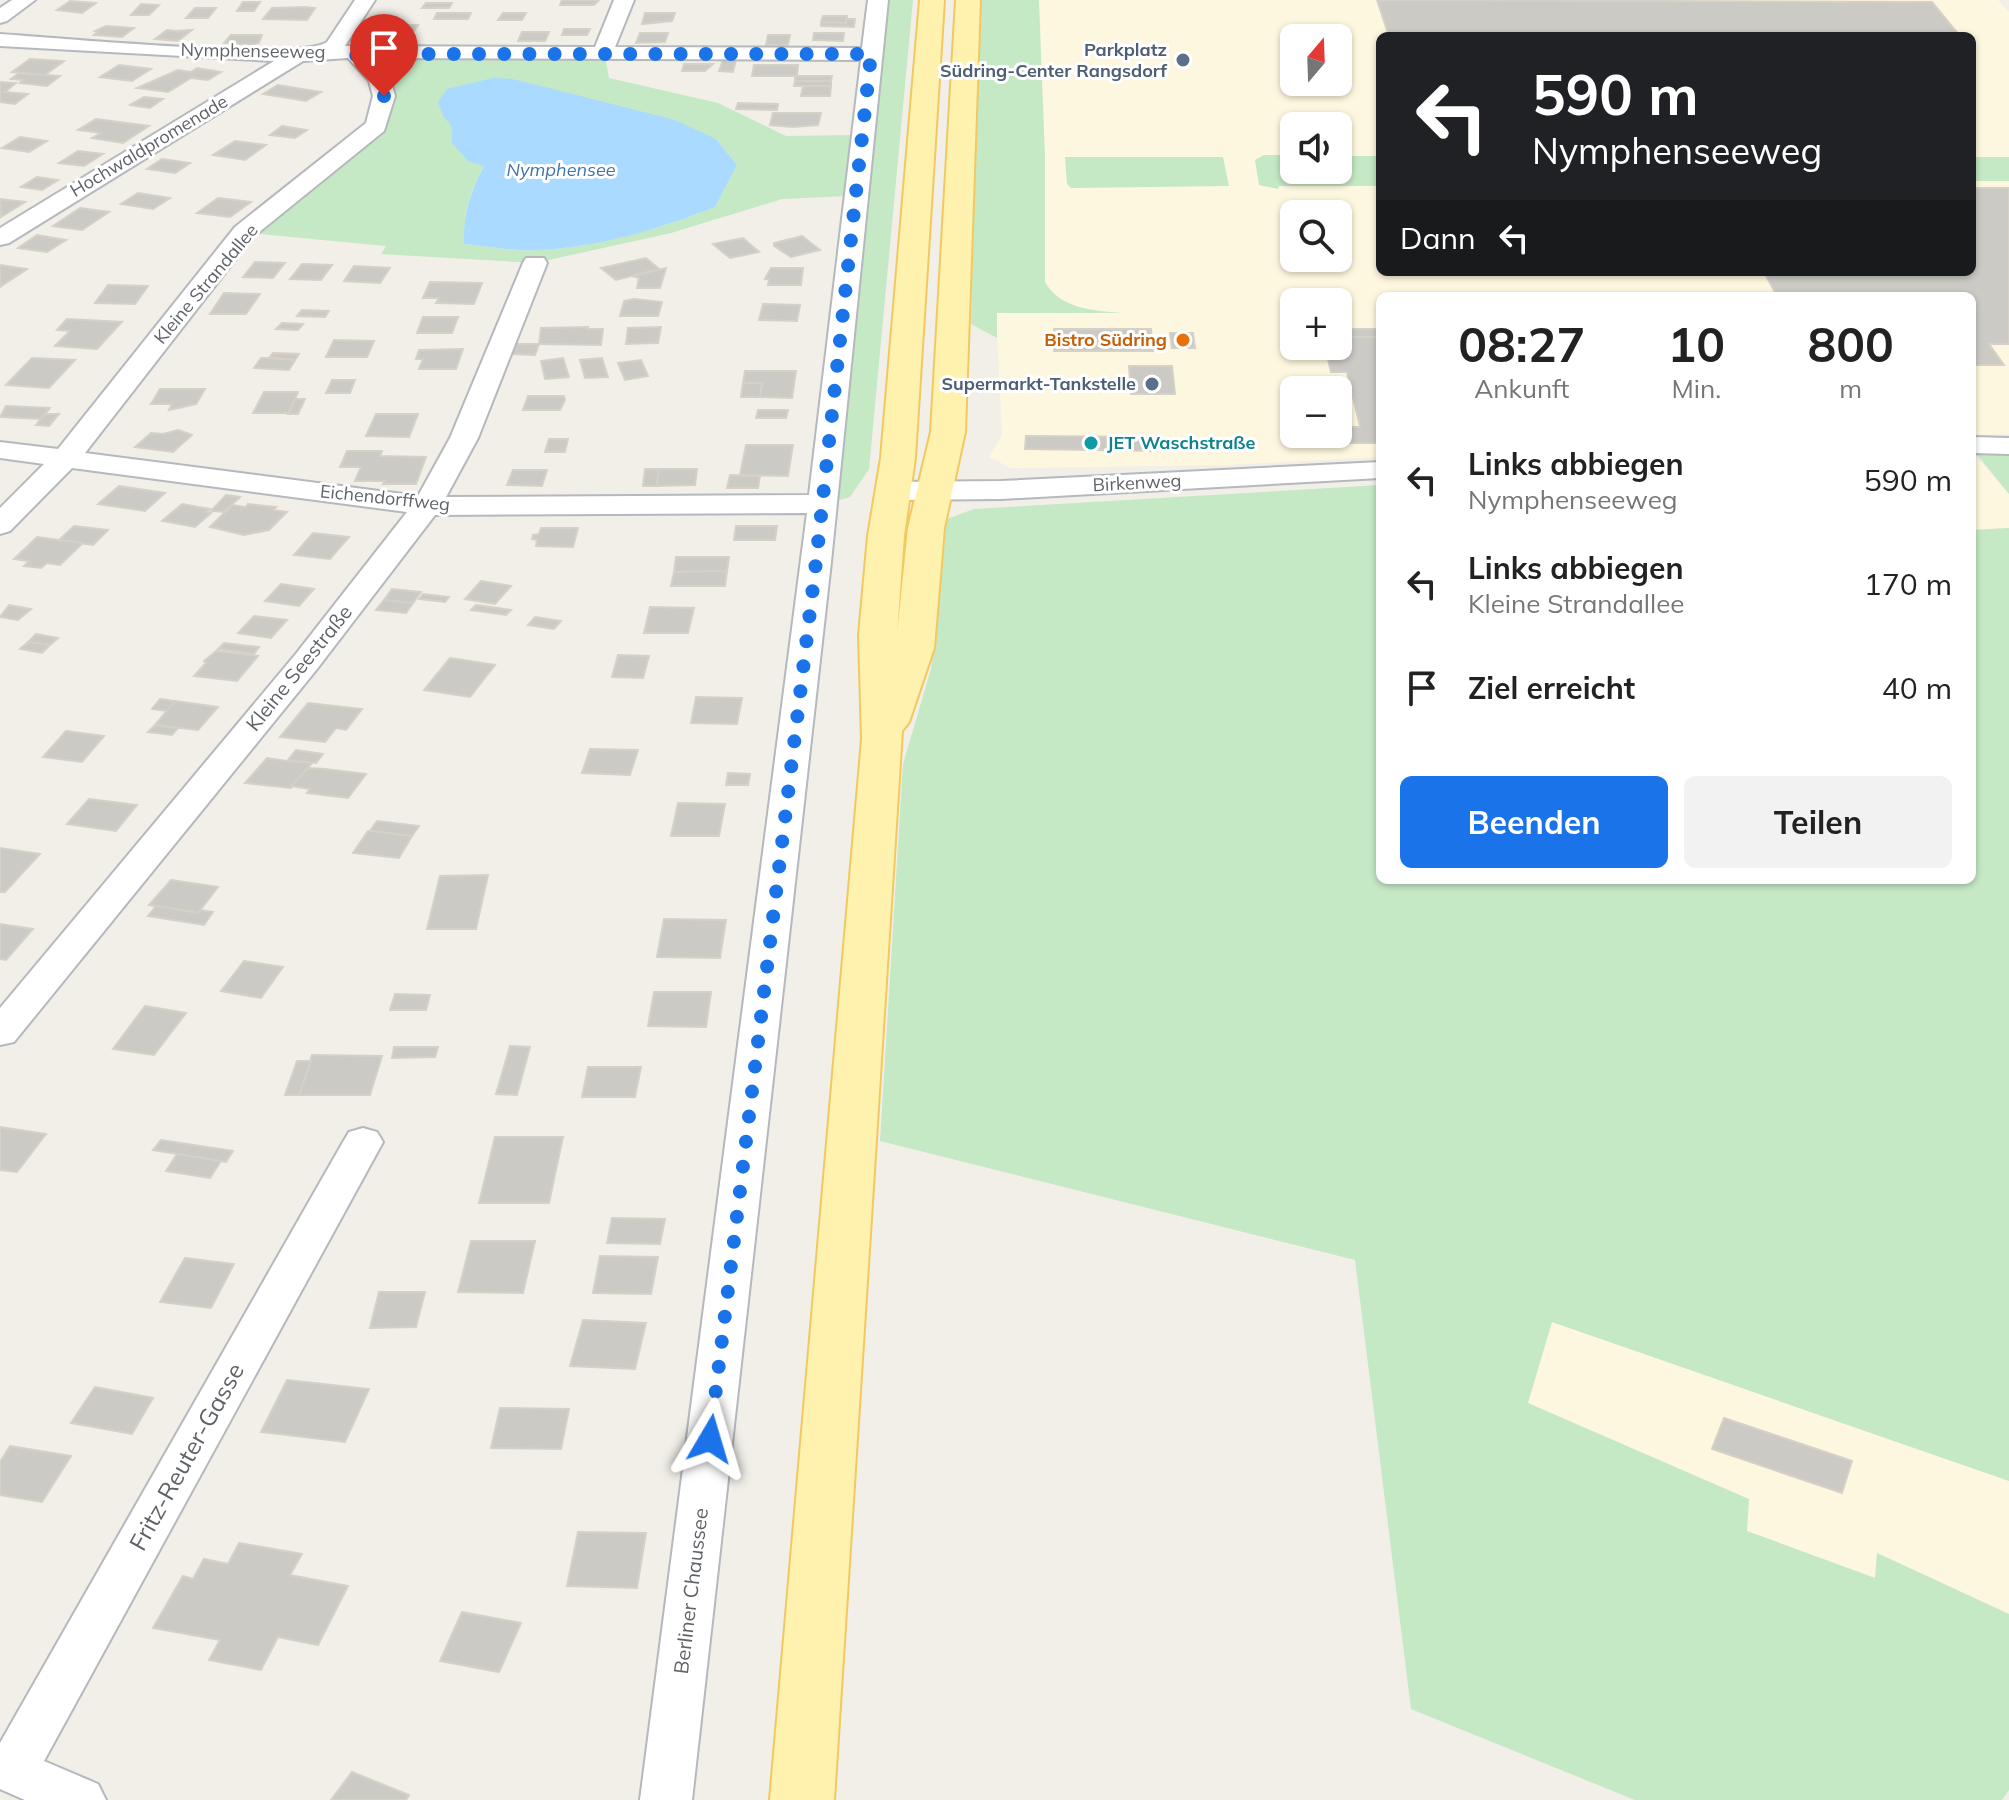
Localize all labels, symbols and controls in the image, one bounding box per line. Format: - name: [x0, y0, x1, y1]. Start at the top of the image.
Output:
- pin: [350, 14.0, 418, 96]
- north arrow: [1280, 24, 1352, 96]
- map controls: [1280, 24, 1352, 448]
- icon: arrive: [362, 26, 406, 70]
- street label: Nymphenseeweg: [180, 38, 326, 63]
- place label: Parkplatz Südring-Center Rangsdorf: [940, 38, 1167, 82]
- marker: Parkplatz Südring-Center Rangsdorf: [1174, 51, 1192, 69]
- text: 590 m: [1532, 59, 1699, 129]
- icon: left: [1400, 64, 1504, 168]
- street label: Hochwaldpromenade: [66, 89, 232, 202]
- button: sound: [1280, 112, 1352, 184]
- text: Nymphenseeweg: [1532, 128, 1822, 173]
- water label: Nymphensee: [506, 158, 616, 181]
- button: search: [1280, 200, 1352, 272]
- icon: left: [1492, 216, 1536, 260]
- street label: Kleine Strandallee: [149, 219, 263, 348]
- text: Dann: [1400, 219, 1476, 257]
- button: +: [1280, 288, 1352, 360]
- text: 08:27: [1458, 314, 1585, 374]
- text: 10: [1668, 314, 1725, 374]
- text: 800: [1807, 314, 1894, 374]
- place label: Bistro Südring: [1044, 328, 1167, 351]
- marker: Bistro Südring: [1174, 331, 1192, 349]
- place label: Supermarkt-Tankstelle: [941, 372, 1136, 395]
- text: Ankunft: [1474, 372, 1569, 405]
- text: Min.: [1672, 372, 1721, 405]
- text: m: [1839, 372, 1862, 405]
- marker: Supermarkt-Tankstelle: [1143, 375, 1161, 393]
- button: −: [1280, 376, 1352, 448]
- place label: JET Waschstraße: [1107, 431, 1255, 454]
- marker: JET Waschstraße: [1082, 434, 1100, 452]
- text: Links abbiegen: [1468, 445, 1684, 483]
- icon: left: [1400, 458, 1444, 502]
- text: 590 m: [1864, 461, 1952, 499]
- street label: Birkenweg: [1092, 469, 1182, 496]
- street label: Eichendorffweg: [319, 479, 451, 516]
- text: Nymphenseeweg: [1468, 483, 1678, 516]
- text: Links abbiegen: [1468, 549, 1684, 587]
- icon: left: [1400, 562, 1444, 606]
- text: 170 m: [1864, 565, 1952, 603]
- text: Kleine Strandallee: [1468, 587, 1684, 620]
- street label: Kleine Seestraße: [240, 600, 357, 736]
- icon: arrive: [1400, 666, 1444, 710]
- text: Ziel erreicht: [1468, 669, 1635, 707]
- text: 40 m: [1882, 669, 1952, 707]
- button: Beenden: [1400, 776, 1668, 868]
- button: Teilen: [1684, 776, 1952, 868]
- street label: Fritz-Reuter-Gasse: [122, 1358, 250, 1555]
- position arrow: [668, 1397, 752, 1481]
- street label: Berliner Chaussee: [668, 1507, 713, 1675]

